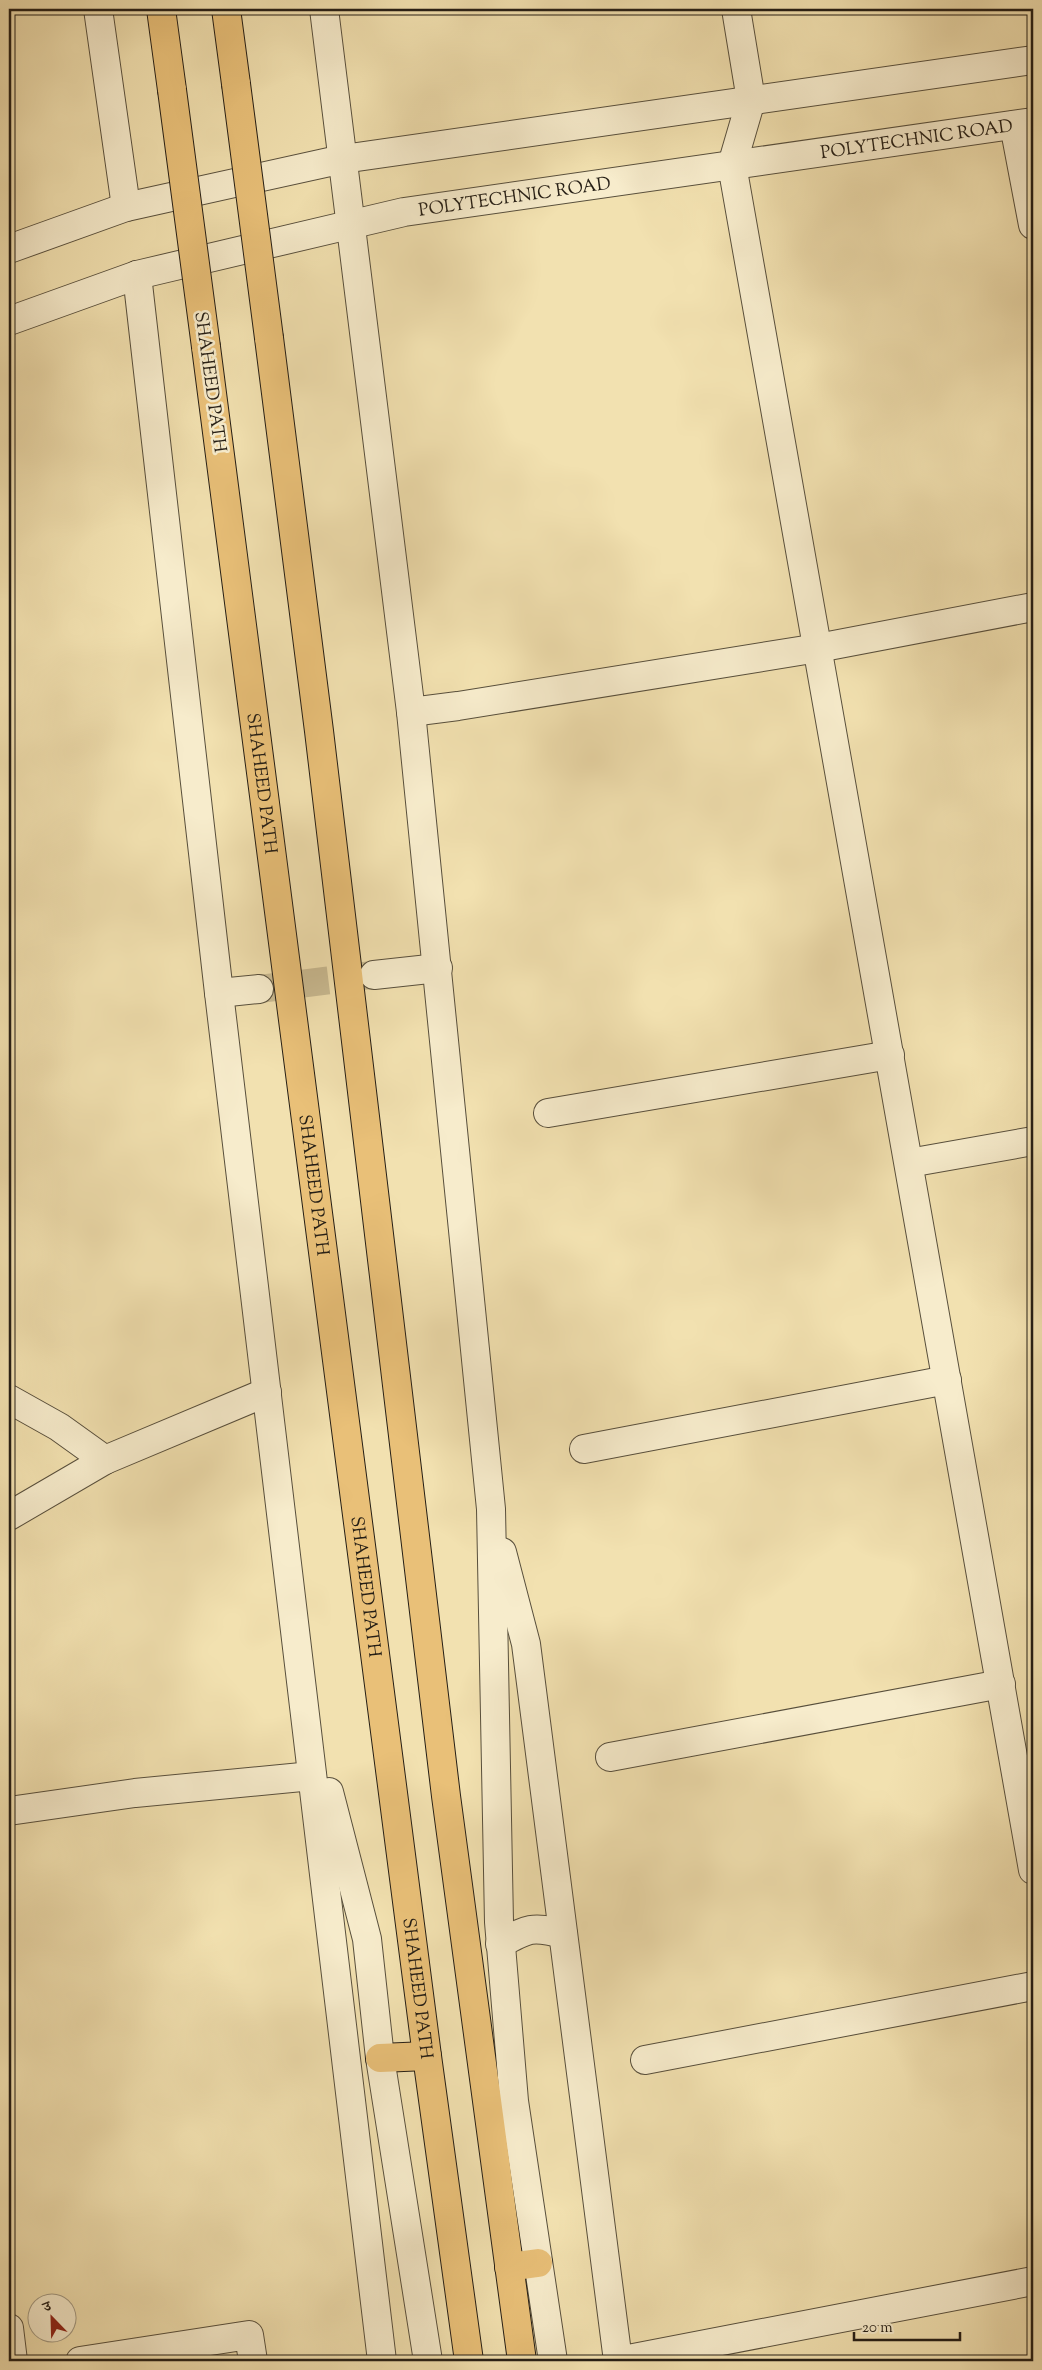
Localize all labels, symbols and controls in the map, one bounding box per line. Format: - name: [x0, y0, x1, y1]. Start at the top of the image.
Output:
- street label: POLYTECHNIC ROAD: [819, 114, 1015, 167]
- street label: POLYTECHNIC ROAD: [417, 172, 613, 225]
- street label: SHAHEED PATH: [186, 310, 232, 454]
- street label: SHAHEED PATH: [238, 711, 282, 856]
- street label: SHAHEED PATH: [290, 1113, 334, 1257]
- street label: SHAHEED PATH: [342, 1515, 386, 1659]
- street label: SHAHEED PATH: [394, 1916, 438, 2061]
- north arrow: [28, 2292, 78, 2342]
- text: उ: [40, 2297, 56, 2319]
- scale bar: [854, 2310, 961, 2342]
- text: 20 m: [862, 2318, 893, 2339]

